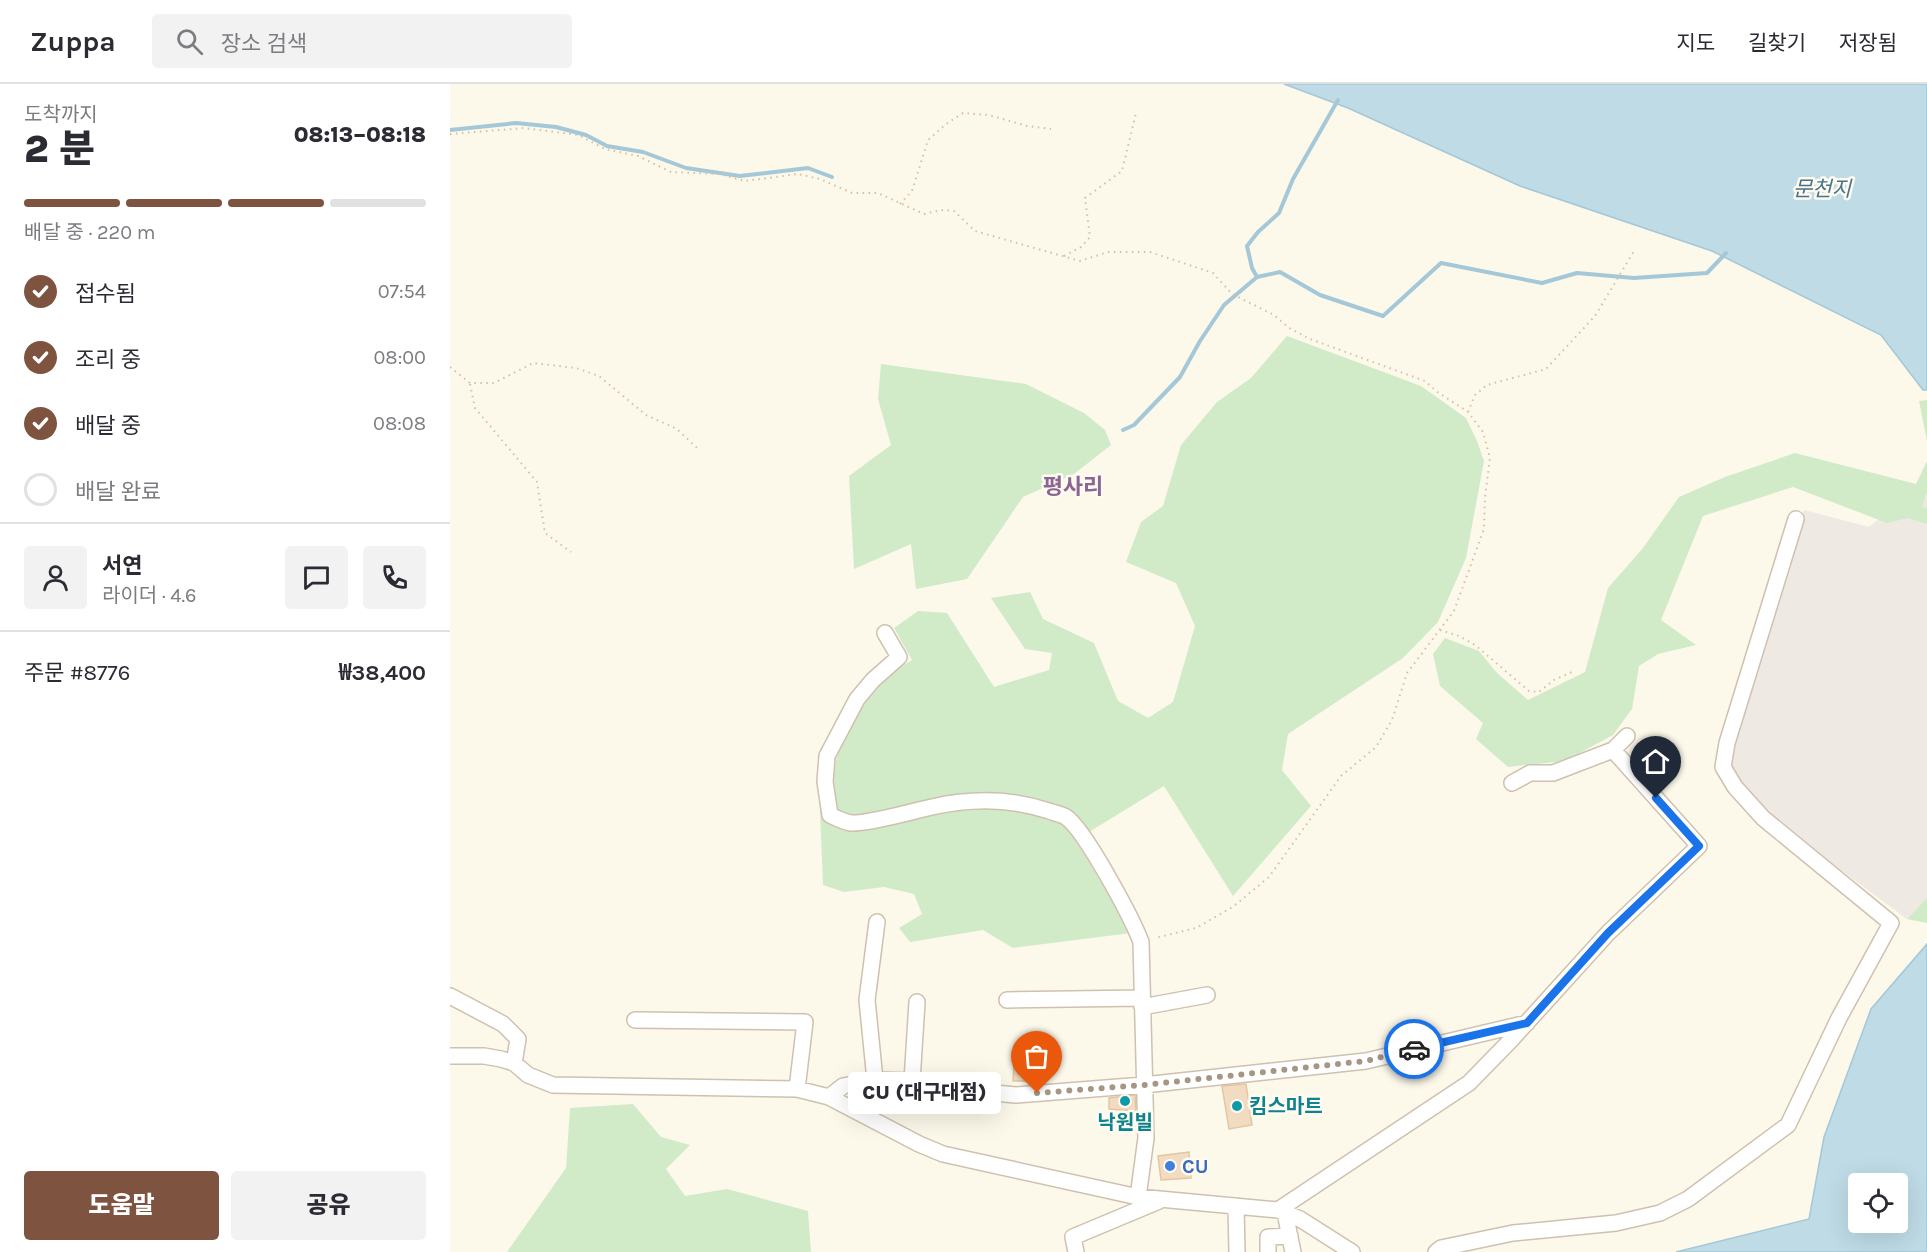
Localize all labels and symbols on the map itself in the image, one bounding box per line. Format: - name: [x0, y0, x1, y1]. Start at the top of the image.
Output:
- water label: 문천지: [1793, 177, 1853, 201]
- district label: 평사리: [1043, 474, 1103, 500]
- pin: [1630, 736, 1681, 798]
- courier: [1384, 1019, 1444, 1079]
- pin: [1011, 1031, 1062, 1093]
- callout: CU (대구대점): [848, 1072, 1001, 1114]
- marker: 낙원빌: [1118, 1094, 1132, 1108]
- place label: 킴스마트: [1249, 1095, 1323, 1118]
- marker: 킴스마트: [1230, 1099, 1244, 1113]
- place label: 낙원빌: [1097, 1111, 1153, 1134]
- place label: CU: [1182, 1155, 1208, 1178]
- marker: CU: [1163, 1159, 1177, 1173]

